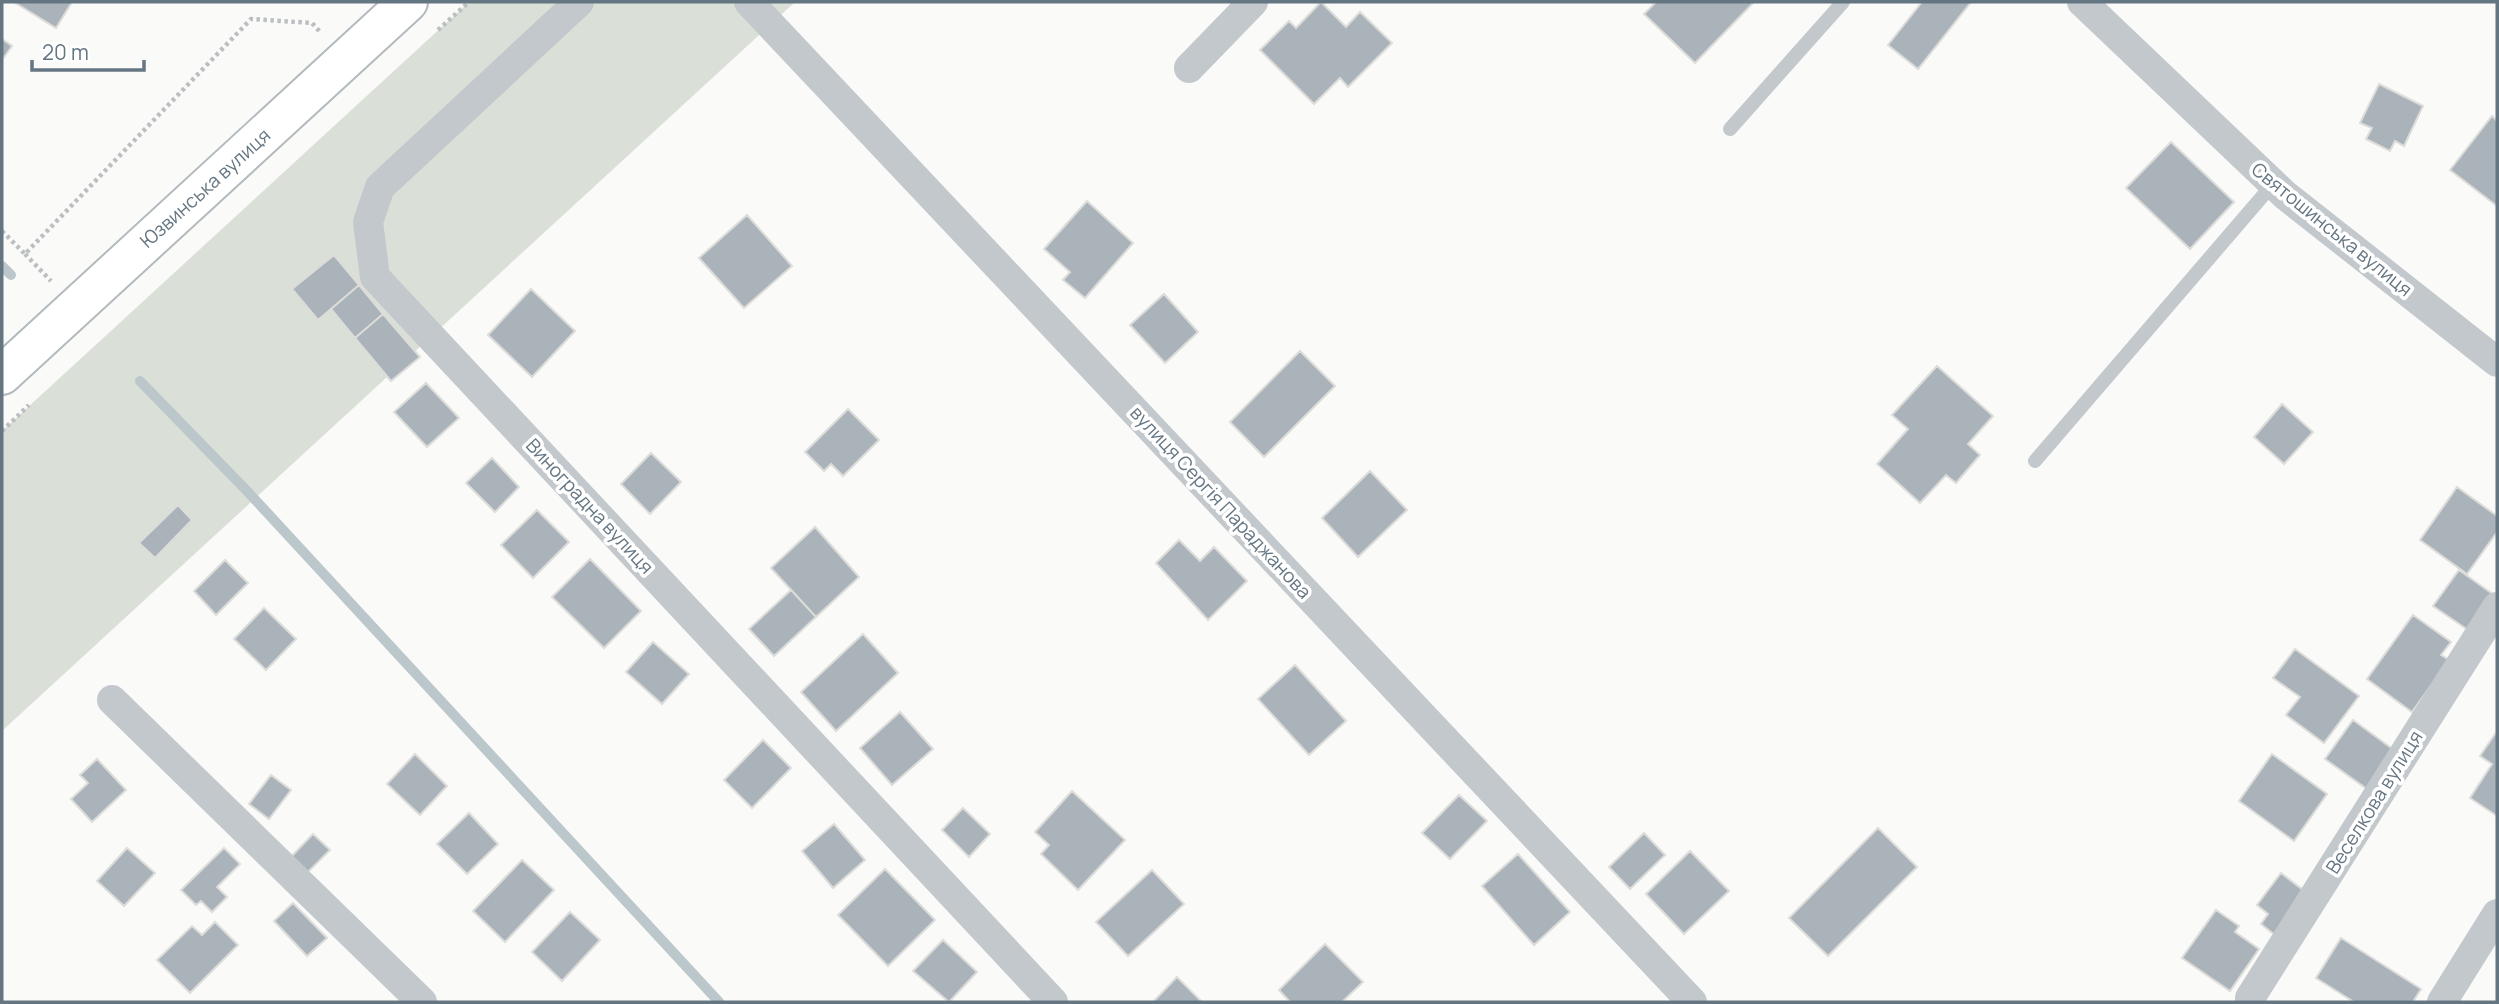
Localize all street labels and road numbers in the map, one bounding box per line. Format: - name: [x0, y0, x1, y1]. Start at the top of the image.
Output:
- street label: Юзвинська вулиця: [134, 122, 276, 254]
- street label: Святошинська вулиця: [2246, 156, 2418, 302]
- street label: вулиця Сергія Параджанова: [1125, 400, 1317, 604]
- street label: Виноградна вулиця: [520, 433, 660, 579]
- street label: Веселкова вулиця: [2319, 726, 2429, 878]

